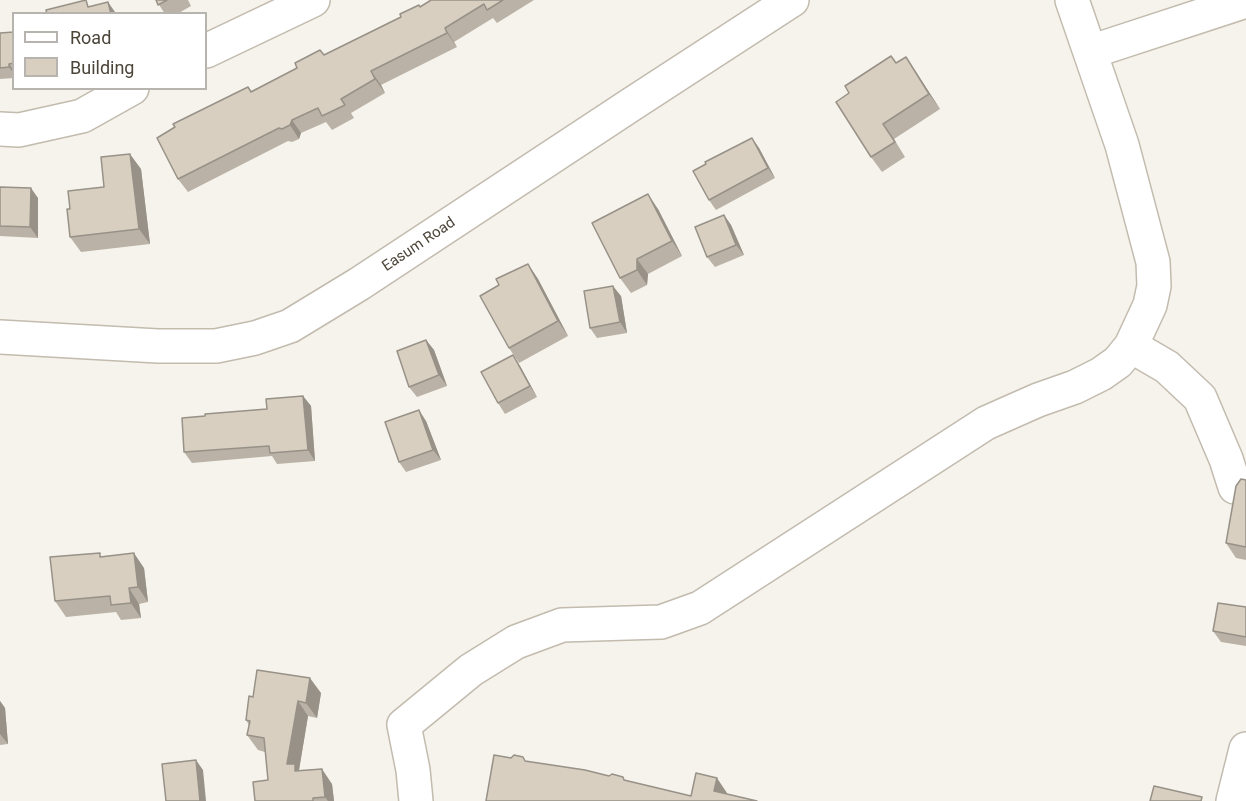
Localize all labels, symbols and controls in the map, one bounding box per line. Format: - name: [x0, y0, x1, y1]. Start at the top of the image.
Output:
- legend: [12, 12, 207, 90]
- text: Road: [70, 27, 111, 48]
- text: Building: [70, 57, 134, 78]
- street label: Easum Road: [379, 214, 459, 276]

